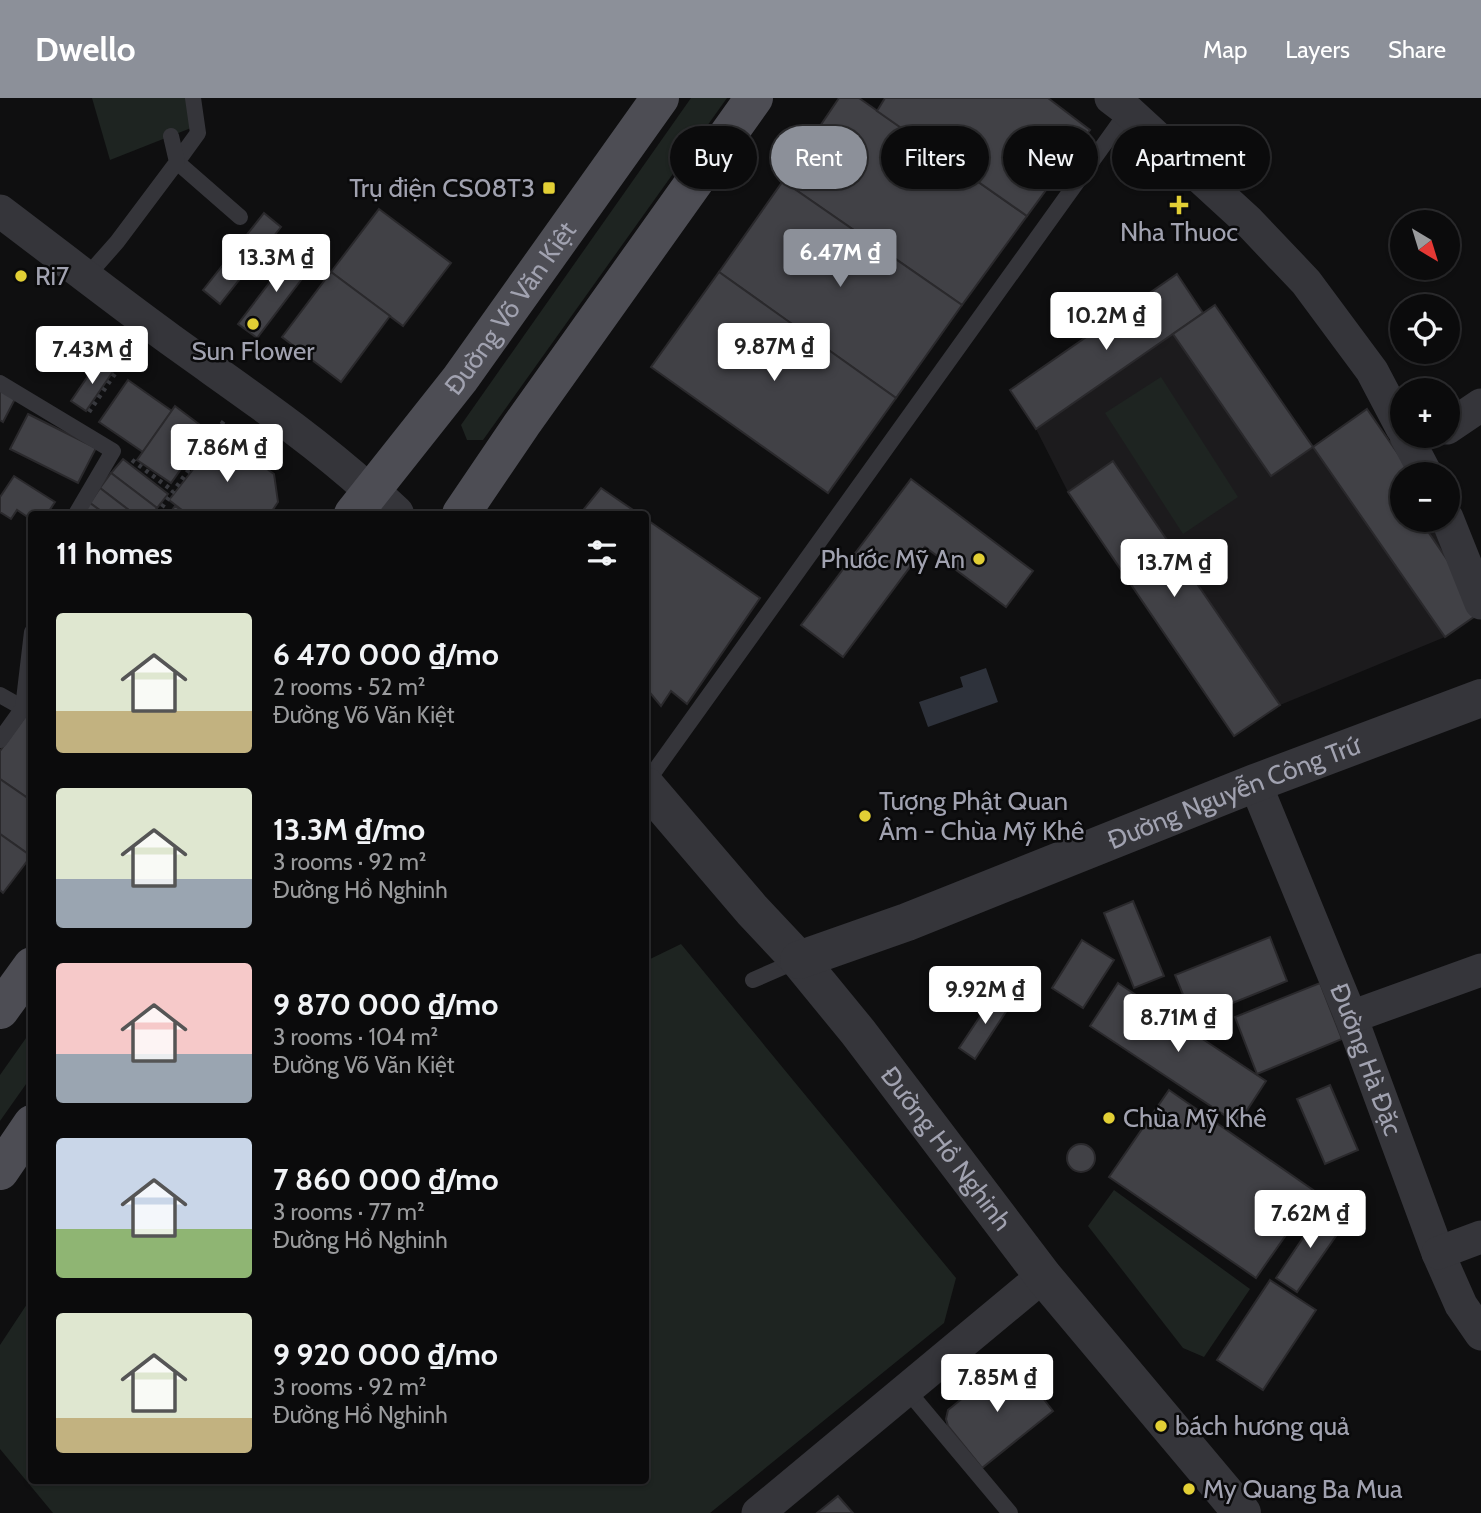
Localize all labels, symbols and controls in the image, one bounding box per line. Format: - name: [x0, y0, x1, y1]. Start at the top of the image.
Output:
- text: Dwello: [35, 29, 136, 69]
- text: Map: [1203, 35, 1247, 64]
- text: Layers: [1285, 35, 1350, 64]
- text: Share: [1388, 35, 1446, 64]
- chip: Buy: [670, 126, 757, 189]
- chip: Rent: [771, 126, 867, 189]
- chip: Filters: [881, 126, 989, 189]
- chip: New: [1003, 126, 1098, 189]
- chip: Apartment: [1112, 126, 1270, 189]
- place label: Trụ điện CS08T3: [349, 172, 535, 204]
- marker: Trụ điện CS08T3: [541, 180, 557, 196]
- marker: Nha Thuoc: [1171, 197, 1187, 213]
- north arrow: [1390, 210, 1460, 280]
- map controls: [1390, 210, 1460, 532]
- street label: Đường Võ Văn Kiệt: [438, 215, 583, 401]
- place label: Nha Thuoc: [1120, 216, 1238, 248]
- pin: 6.47M ₫: [775, 230, 905, 289]
- pin: 13.3M ₫: [211, 234, 341, 294]
- text: 6.47M ₫: [799, 238, 881, 266]
- text: 13.3M ₫: [238, 243, 314, 271]
- place label: Ri7: [35, 260, 69, 292]
- marker: Ri7: [13, 268, 29, 284]
- pin: 10.2M ₫: [1041, 292, 1171, 352]
- button: locate: [1390, 294, 1460, 364]
- text: 10.2M ₫: [1066, 301, 1146, 329]
- marker: Sun Flower: [245, 316, 261, 332]
- pin: 9.87M ₫: [709, 324, 839, 383]
- pin: 7.43M ₫: [27, 327, 157, 386]
- text: 9.87M ₫: [734, 332, 814, 360]
- text: 7.43M ₫: [52, 335, 132, 363]
- place label: Sun Flower: [191, 335, 315, 367]
- button: +: [1390, 378, 1460, 448]
- pin: 7.86M ₫: [162, 424, 292, 484]
- text: 7.86M ₫: [187, 433, 267, 461]
- button: −: [1390, 462, 1460, 532]
- icon: filters: [583, 534, 621, 572]
- text: 11 homes: [56, 535, 173, 572]
- pin: 13.7M ₫: [1109, 540, 1239, 599]
- place label: Phước Mỹ An: [821, 543, 965, 575]
- text: 13.7M ₫: [1137, 548, 1211, 576]
- marker: Phước Mỹ An: [971, 551, 987, 567]
- text: 6 470 000 ₫/mo: [273, 636, 499, 673]
- icon: home: [112, 641, 196, 725]
- text: 2 rooms · 52 m²: [273, 673, 426, 701]
- text: Đường Võ Văn Kiệt: [273, 701, 455, 729]
- street label: Đường Nguyễn Công Trứ: [1103, 728, 1367, 856]
- place label: Tượng Phật Quan Âm - Chùa Mỹ Khê: [879, 785, 1084, 847]
- marker: Tượng Phật Quan Âm - Chùa Mỹ Khê: [857, 808, 873, 824]
- text: 13.3M ₫/mo: [273, 811, 425, 848]
- icon: home: [112, 816, 196, 900]
- text: 3 rooms · 92 m²: [273, 848, 427, 876]
- text: Đường Hồ Nghinh: [273, 876, 448, 904]
- pin: 9.92M ₫: [920, 967, 1050, 1026]
- text: 9.92M ₫: [945, 975, 1025, 1003]
- street label: Đường Hà Đặc: [1323, 979, 1409, 1140]
- text: 9 870 000 ₫/mo: [273, 986, 498, 1023]
- icon: home: [112, 991, 196, 1075]
- pin: 8.71M ₫: [1113, 995, 1243, 1054]
- text: 8.71M ₫: [1140, 1003, 1216, 1031]
- text: 3 rooms · 104 m²: [273, 1023, 438, 1051]
- text: Đường Võ Văn Kiệt: [273, 1051, 455, 1079]
- street label: Đường Hồ Nghinh: [874, 1060, 1019, 1237]
- place label: Chùa Mỹ Khê: [1123, 1102, 1267, 1134]
- marker: Chùa Mỹ Khê: [1101, 1110, 1117, 1126]
- text: 7 860 000 ₫/mo: [273, 1161, 499, 1198]
- icon: home: [112, 1166, 196, 1250]
- pin: 7.62M ₫: [1245, 1190, 1375, 1250]
- text: 3 rooms · 77 m²: [273, 1198, 425, 1226]
- text: 7.62M ₫: [1271, 1199, 1349, 1227]
- text: Đường Hồ Nghinh: [273, 1226, 448, 1254]
- text: 9 920 000 ₫/mo: [273, 1336, 498, 1373]
- icon: home: [112, 1341, 196, 1425]
- pin: 7.85M ₫: [932, 1354, 1062, 1414]
- text: 7.85M ₫: [957, 1363, 1037, 1391]
- text: 3 rooms · 92 m²: [273, 1373, 427, 1401]
- text: Đường Hồ Nghinh: [273, 1401, 448, 1429]
- place label: bách hương quả: [1175, 1410, 1350, 1442]
- marker: bách hương quả: [1153, 1418, 1169, 1434]
- place label: My Quang Ba Mua: [1203, 1473, 1403, 1505]
- marker: My Quang Ba Mua: [1181, 1481, 1197, 1497]

